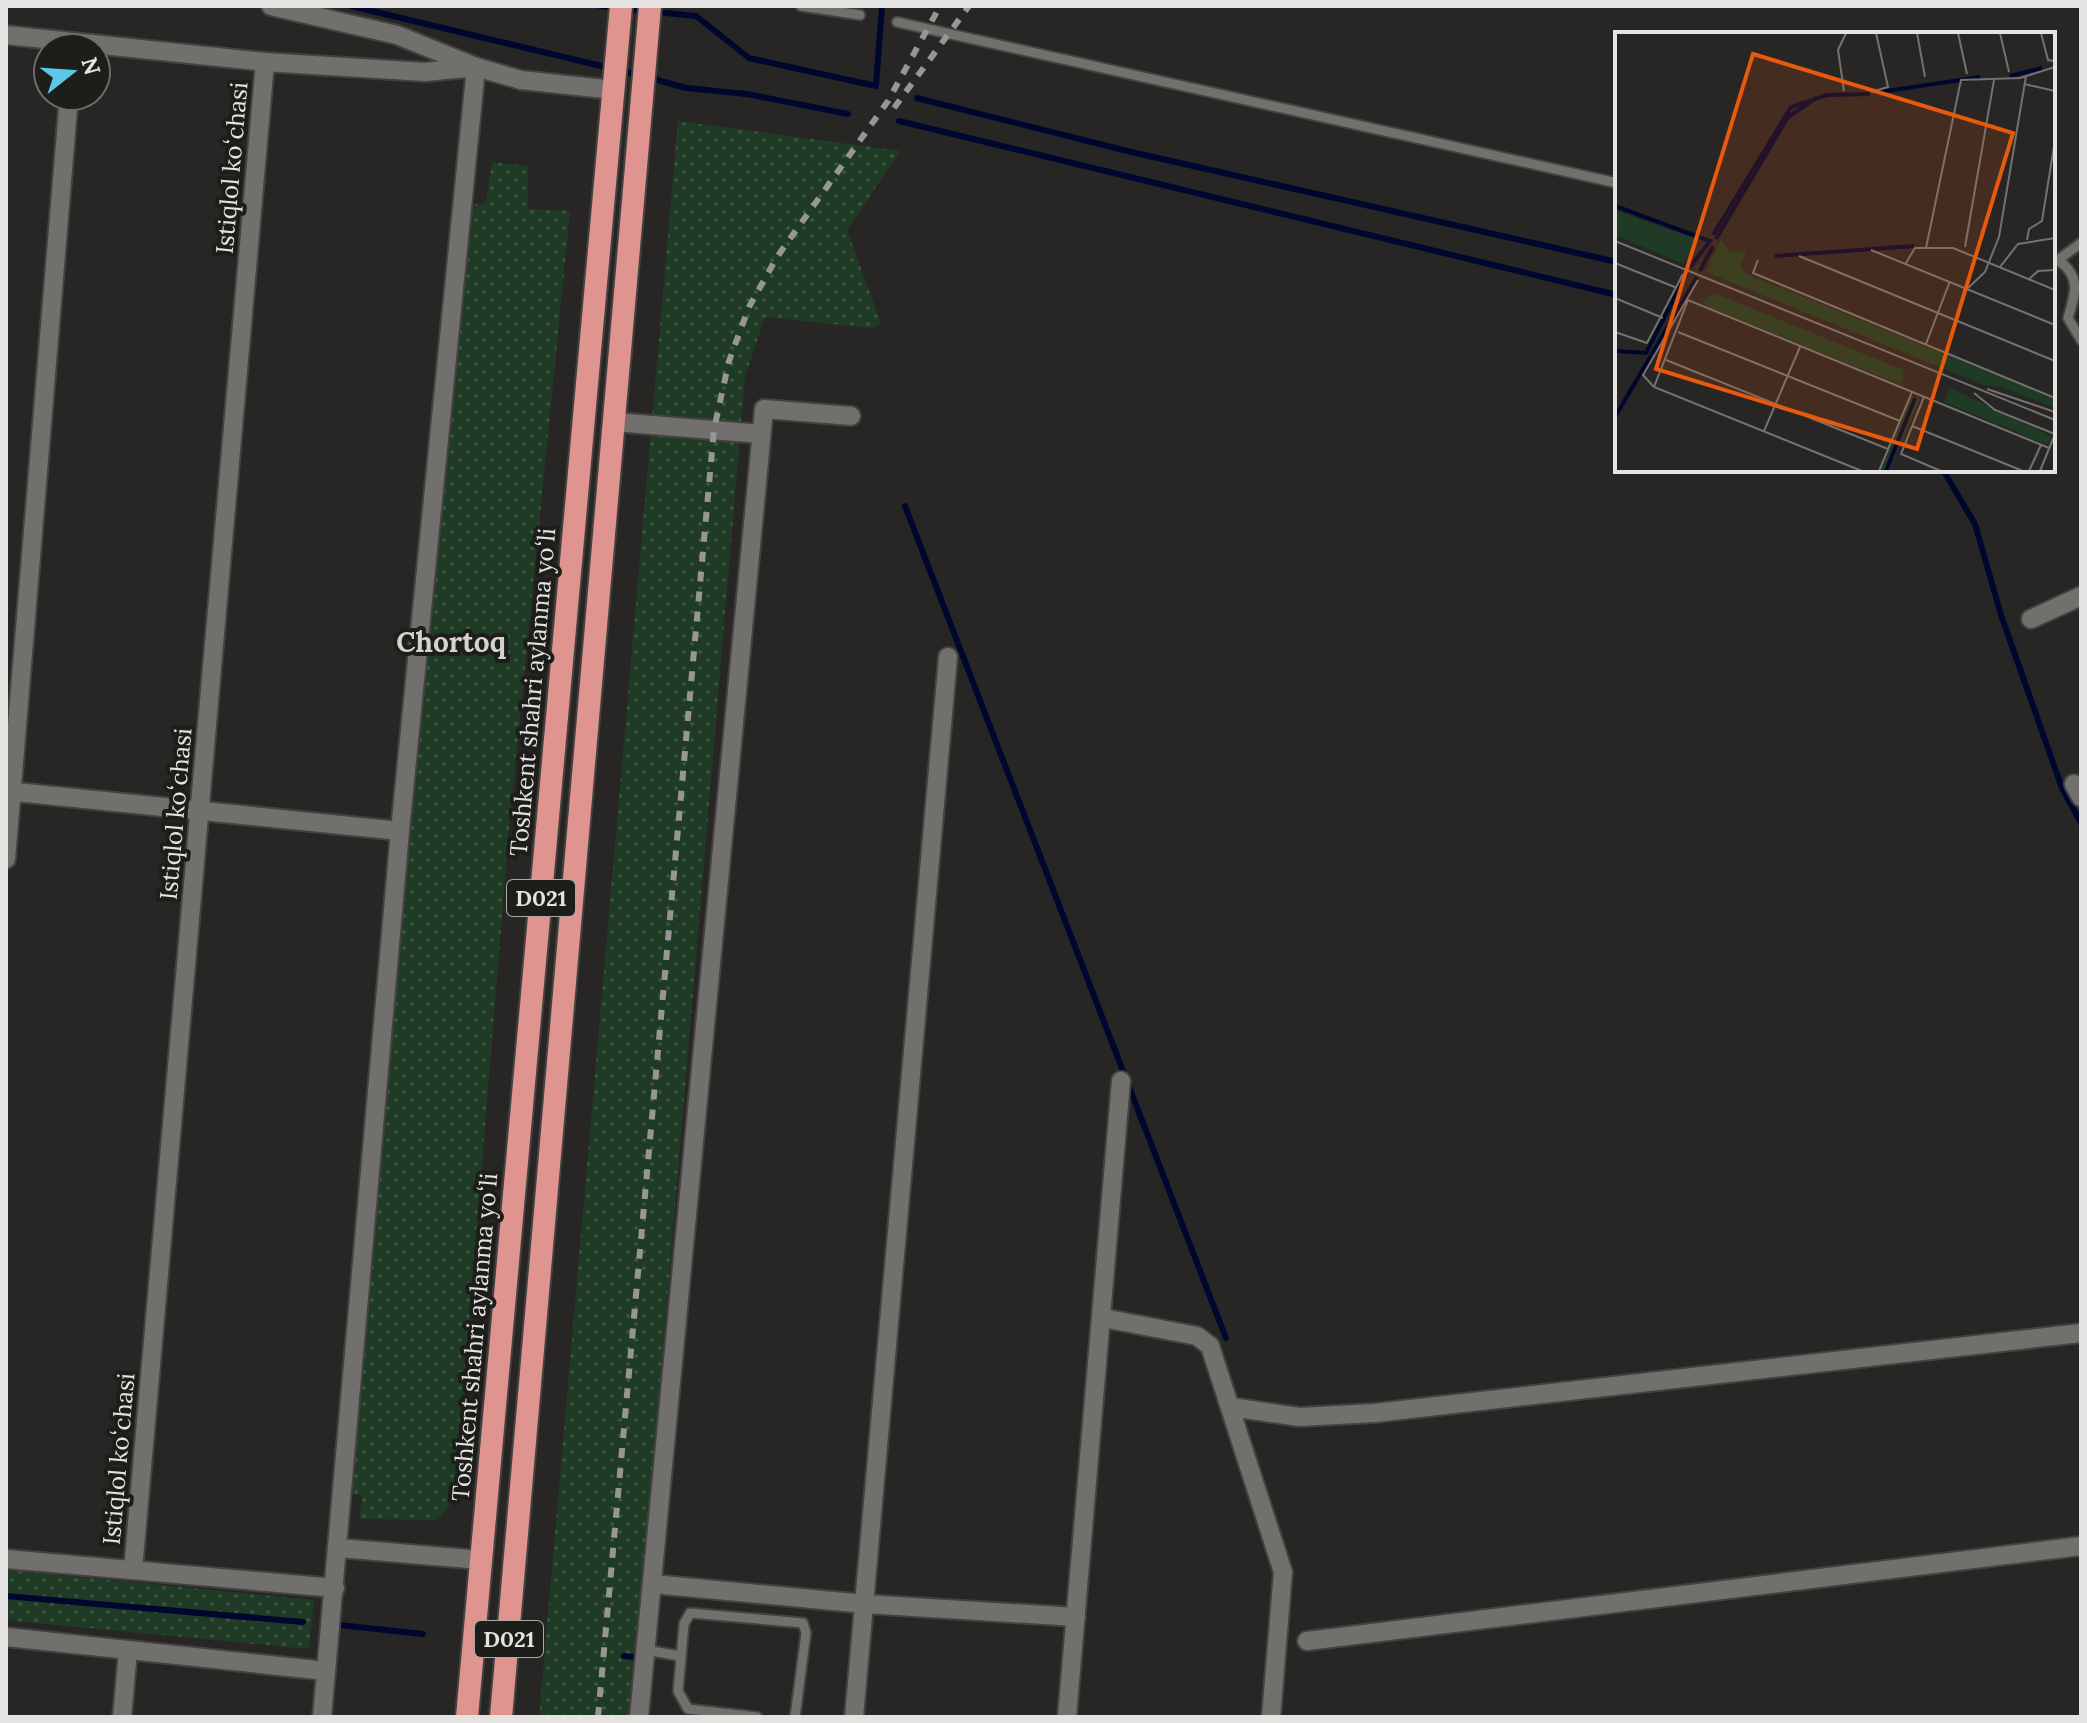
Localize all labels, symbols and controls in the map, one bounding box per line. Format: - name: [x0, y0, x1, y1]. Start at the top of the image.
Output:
- north arrow: [32, 32, 112, 112]
- inset map: [1615, 32, 2055, 472]
- text: N: [75, 54, 107, 78]
- street label: Istiqlol koʻchasi: [209, 81, 254, 255]
- street label: Toshkent shahri aylanma yoʻli: [503, 527, 562, 857]
- district label: Chortoq: [396, 624, 507, 660]
- street label: Istiqlol koʻchasi: [153, 727, 198, 901]
- road number: D021: [507, 880, 575, 916]
- street label: Toshkent shahri aylanma yoʻli: [445, 1172, 504, 1502]
- street label: Istiqlol koʻchasi: [96, 1372, 141, 1546]
- road number: D021: [475, 1621, 543, 1657]

